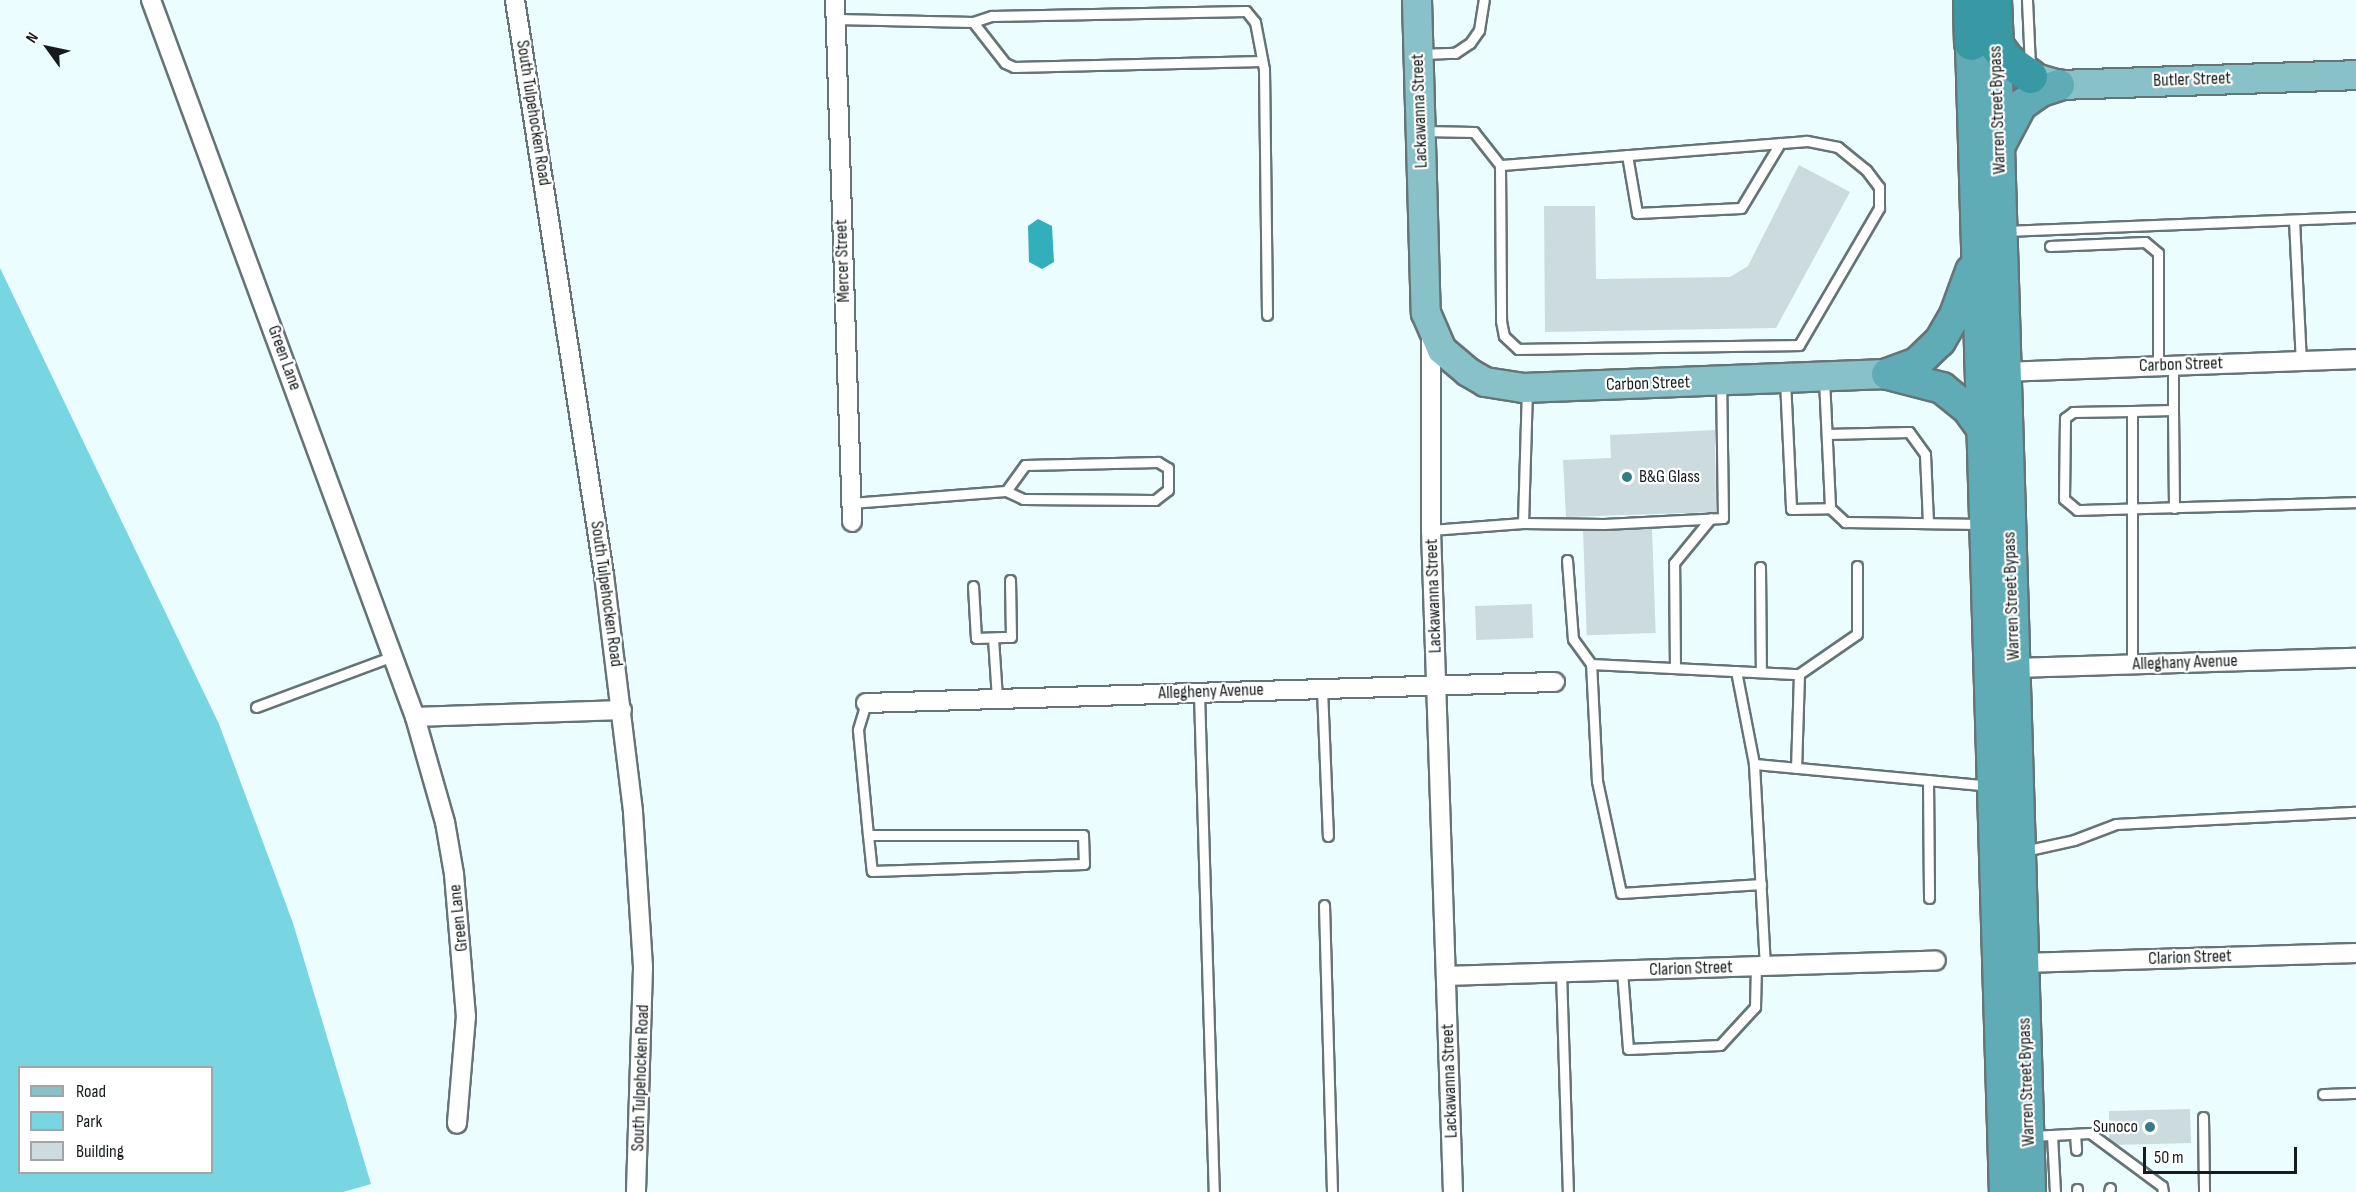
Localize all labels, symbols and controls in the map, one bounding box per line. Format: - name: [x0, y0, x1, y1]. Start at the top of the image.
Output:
- north arrow: [18, 18, 78, 78]
- text: N: [22, 29, 43, 47]
- street label: South Tulpehocken Road: [511, 39, 555, 187]
- street label: Warren Street Bypass: [1985, 45, 2011, 175]
- street label: Lackawanna Street: [1407, 53, 1433, 169]
- street label: Butler Street: [2153, 68, 2231, 92]
- street label: Mercer Street: [831, 219, 855, 303]
- street label: Green Lane: [262, 323, 306, 393]
- street label: Carbon Street: [2139, 353, 2223, 377]
- street label: Carbon Street: [1606, 372, 1690, 396]
- place label: B&G Glass: [1639, 466, 1700, 488]
- marker: B&G Glass: [1620, 470, 1634, 484]
- street label: South Tulpehocken Road: [585, 520, 627, 668]
- street label: Warren Street Bypass: [1999, 531, 2025, 661]
- street label: Lackawanna Street: [1421, 538, 1447, 654]
- street label: Alleghany Avenue: [2132, 650, 2238, 676]
- street label: Allegheny Avenue: [1158, 679, 1264, 705]
- street label: Green Lane: [445, 883, 473, 953]
- street label: Clarion Street: [2148, 946, 2232, 970]
- street label: Clarion Street: [1649, 957, 1733, 981]
- street label: South Tulpehocken Road: [628, 1004, 654, 1152]
- street label: Warren Street Bypass: [2014, 1017, 2040, 1147]
- street label: Lackawanna Street: [1437, 1023, 1463, 1139]
- legend: [18, 1066, 213, 1174]
- text: Road: [76, 1081, 106, 1102]
- text: Park: [76, 1111, 102, 1132]
- place label: Sunoco: [2093, 1116, 2138, 1138]
- marker: Sunoco: [2143, 1120, 2157, 1134]
- scale bar: [2146, 1135, 2300, 1173]
- text: Building: [76, 1141, 124, 1162]
- text: 50 m: [2154, 1147, 2184, 1168]

